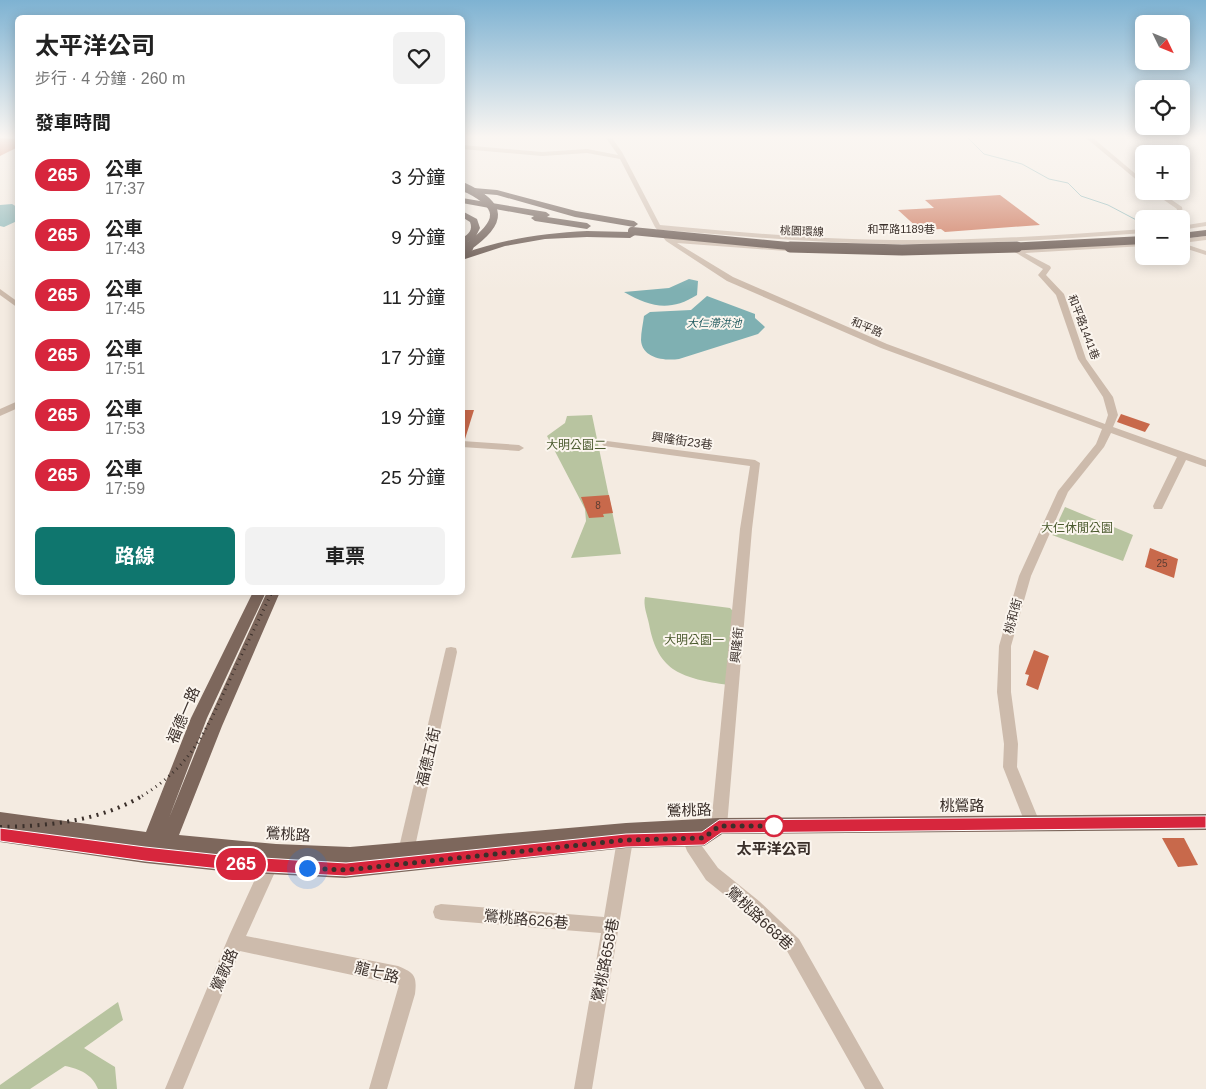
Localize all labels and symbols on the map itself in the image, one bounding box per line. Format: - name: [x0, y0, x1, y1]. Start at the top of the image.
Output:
- north arrow: [1135, 15, 1190, 70]
- street label: 和平路1189巷: [867, 223, 935, 235]
- street label: 桃園環線: [780, 224, 824, 238]
- street label: 和平路1441巷: [1066, 293, 1102, 361]
- street label: 和平路: [849, 315, 885, 339]
- water label: 大仁滯洪池: [687, 317, 742, 329]
- street label: 興隆街23巷: [651, 430, 713, 452]
- park label: 大明公園二: [546, 438, 606, 452]
- house number: 8: [595, 500, 601, 511]
- park label: 大仁休閒公園: [1041, 521, 1113, 535]
- house number: 25: [1156, 558, 1168, 569]
- street label: 桃和街: [1002, 597, 1024, 635]
- street label: 興隆街: [728, 626, 746, 664]
- park label: 大明公園一: [664, 633, 724, 647]
- street label: 福德一路: [163, 684, 203, 746]
- street label: 福德五街: [413, 726, 443, 788]
- street label: 桃鶯路: [939, 797, 985, 814]
- street label: 鶯桃路: [666, 801, 712, 819]
- marker: 太平洋公司: [763, 815, 785, 837]
- street label: 鶯桃路: [265, 824, 311, 844]
- place label: 太平洋公司: [736, 840, 812, 857]
- line badge: 265: [212, 848, 270, 880]
- your location: [295, 856, 320, 881]
- street label: 鶯桃路668巷: [723, 883, 797, 953]
- street label: 鶯桃路626巷: [483, 907, 569, 931]
- street label: 鶯桃路658巷: [589, 917, 621, 1003]
- street label: 鶯歌路: [207, 946, 241, 994]
- street label: 龍七路: [353, 958, 401, 986]

